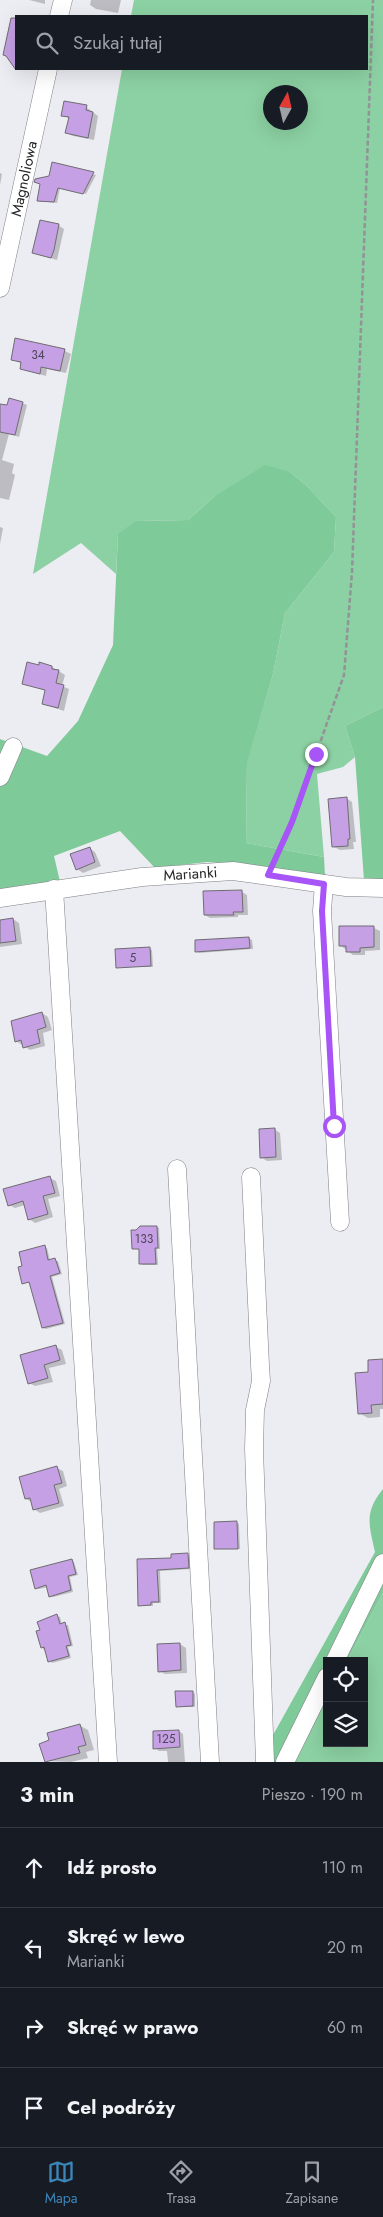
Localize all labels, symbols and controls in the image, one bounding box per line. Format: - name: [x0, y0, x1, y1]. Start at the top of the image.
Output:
- search box: [15, 15, 368, 70]
- icon: search: [33, 29, 61, 57]
- text: Szukaj tutaj: [73, 29, 163, 56]
- north arrow: [263, 85, 308, 130]
- street label: Magnoliowa: [5, 139, 43, 218]
- house number: 34: [31, 346, 45, 364]
- route end: [305, 743, 328, 766]
- street label: Marianki: [163, 861, 218, 887]
- house number: 5: [130, 949, 137, 967]
- route start: [323, 1115, 346, 1138]
- house number: 133: [135, 1230, 154, 1248]
- map controls: [323, 1657, 368, 1747]
- button: locate: [323, 1657, 368, 1702]
- button: layers: [323, 1702, 368, 1747]
- house number: 125: [157, 1730, 176, 1748]
- text: 3 min: [20, 1780, 74, 1810]
- text: Pieszo · 190 m: [262, 1783, 363, 1806]
- icon: ahead: [20, 1854, 48, 1882]
- text: Idź prosto: [67, 1854, 157, 1881]
- text: 110 m: [322, 1856, 363, 1879]
- text: Skręć w lewo: [67, 1923, 185, 1950]
- icon: left: [20, 1934, 48, 1962]
- text: 20 m: [327, 1936, 363, 1959]
- text: Marianki: [67, 1950, 125, 1973]
- icon: right: [20, 2014, 48, 2042]
- text: Skręć w prawo: [67, 2014, 199, 2041]
- text: 60 m: [327, 2016, 363, 2039]
- icon: arrive: [20, 2094, 48, 2122]
- text: Cel podróży: [67, 2094, 175, 2121]
- tab: Mapa: [45, 2158, 77, 2208]
- tab: Trasa: [167, 2158, 196, 2208]
- tab: Zapisane: [285, 2158, 338, 2208]

